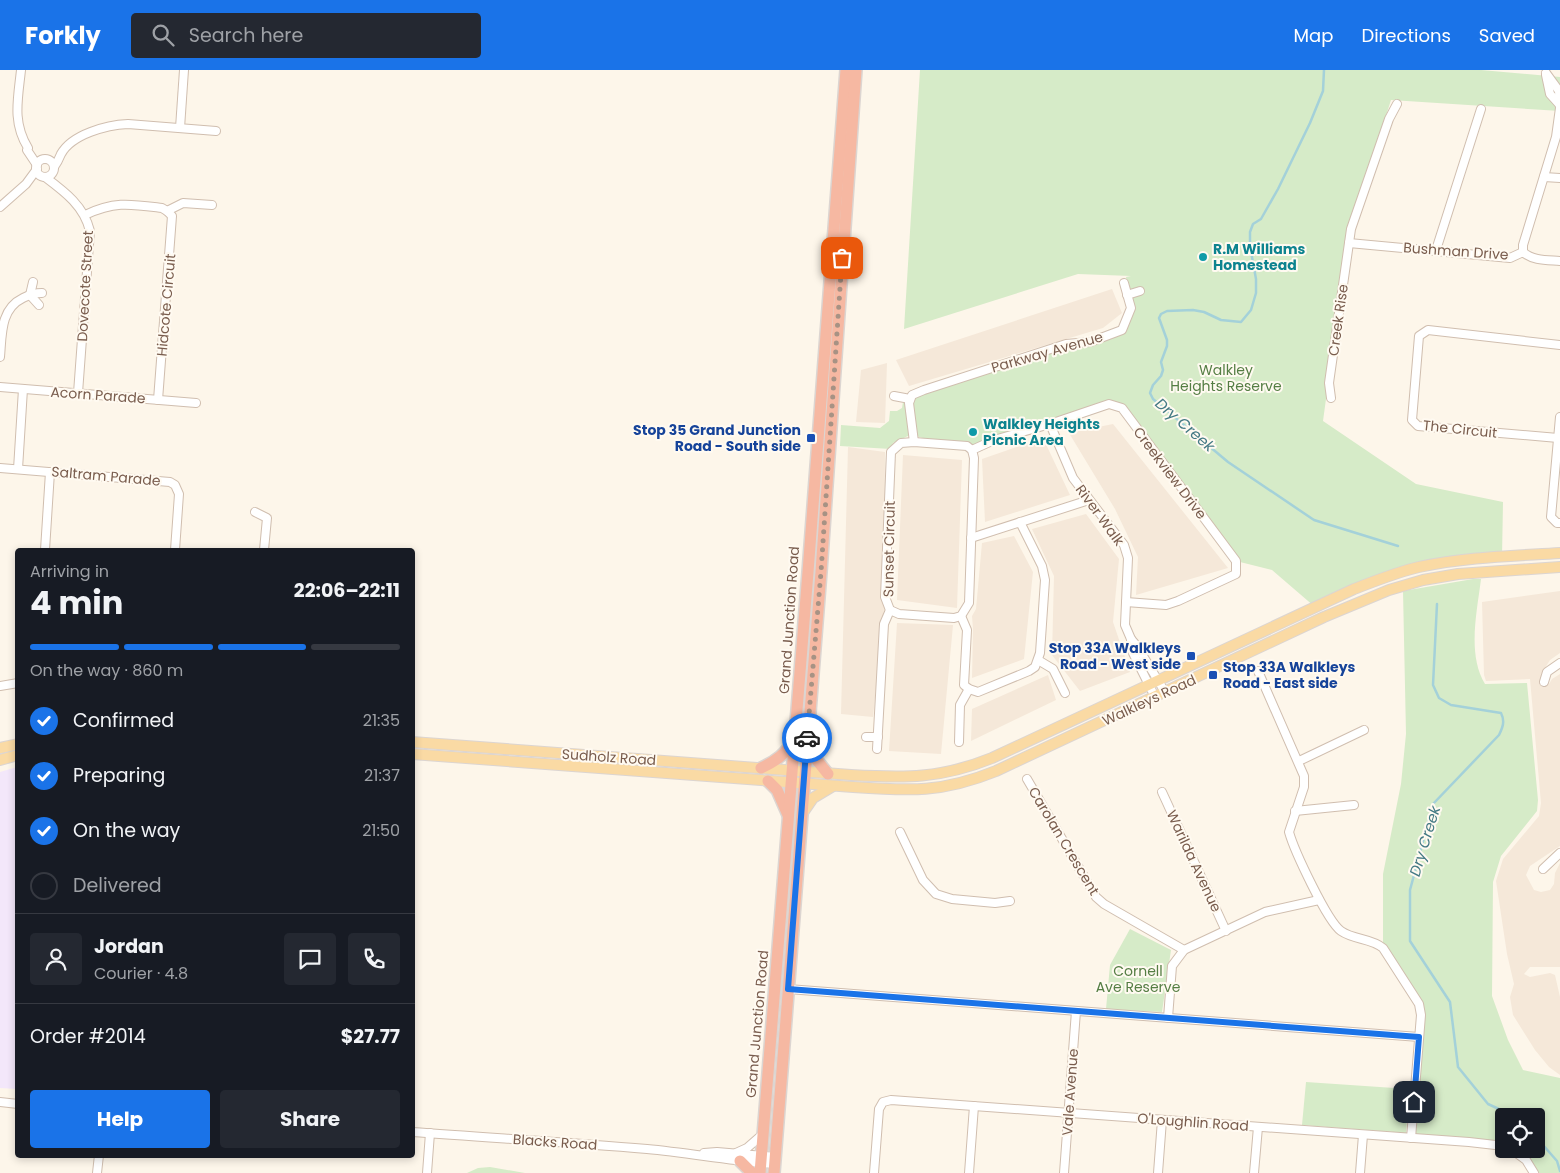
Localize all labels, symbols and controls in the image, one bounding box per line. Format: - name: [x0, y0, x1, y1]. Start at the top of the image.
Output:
- search box: [131, 13, 481, 58]
- text: Forkly: [25, 19, 101, 52]
- icon: search: [149, 21, 177, 49]
- text: Search here: [189, 22, 303, 49]
- text: Map: [1294, 23, 1333, 48]
- text: Directions: [1361, 23, 1451, 48]
- text: Saved: [1479, 23, 1535, 48]
- street label: Dovecote Street: [72, 230, 98, 342]
- pin: [821, 237, 863, 279]
- street label: Bushman Drive: [1403, 237, 1510, 265]
- place label: R.M Williams Homestead: [1213, 239, 1305, 275]
- icon: bag: [828, 244, 856, 272]
- marker: R.M Williams Homestead: [1197, 251, 1209, 263]
- street label: Hidcote Circuit: [152, 253, 180, 357]
- street label: Creek Rise: [1323, 283, 1353, 357]
- street label: Parkway Avenue: [989, 326, 1105, 377]
- park label: Walkley Heights Reserve: [1170, 360, 1282, 396]
- street label: Acorn Parade: [50, 382, 147, 408]
- water label: Dry Creek: [1151, 393, 1221, 457]
- place label: Walkley Heights Picnic Area: [983, 414, 1100, 450]
- street label: The Circuit: [1422, 415, 1498, 443]
- place label: Stop 35 Grand Junction Road - South side: [633, 420, 801, 456]
- street label: Creekview Drive: [1129, 423, 1212, 524]
- marker: Walkley Heights Picnic Area: [967, 426, 979, 438]
- marker: Stop 35 Grand Junction Road - South side: [805, 432, 817, 444]
- street label: Saltram Parade: [51, 461, 162, 491]
- street label: River Walk: [1071, 480, 1129, 550]
- street label: Sunset Circuit: [878, 501, 900, 597]
- street label: Grand Junction Road: [774, 545, 804, 695]
- text: Arriving in: [30, 560, 109, 583]
- text: 22:06–22:11: [294, 577, 400, 604]
- text: 4 min: [30, 580, 123, 625]
- place label: Stop 33A Walkleys Road - West side: [1049, 638, 1181, 674]
- marker: Stop 33A Walkleys Road - West side: [1185, 650, 1197, 662]
- place label: Stop 33A Walkleys Road - East side: [1223, 657, 1356, 693]
- text: On the way · 860 m: [30, 659, 183, 682]
- marker: Stop 33A Walkleys Road - East side: [1207, 669, 1219, 681]
- street label: Walkleys Road: [1099, 670, 1199, 730]
- icon: check: [30, 707, 58, 735]
- text: Confirmed: [73, 707, 174, 734]
- text: 21:35: [363, 709, 400, 732]
- courier: [782, 713, 832, 763]
- icon: car: [793, 724, 821, 752]
- street label: Sudholz Road: [561, 744, 657, 770]
- icon: check: [30, 762, 58, 790]
- text: Preparing: [73, 762, 165, 789]
- text: 21:37: [364, 764, 400, 787]
- street label: Carolan Crescent: [1024, 783, 1104, 899]
- water label: Dry Creek: [1404, 802, 1446, 879]
- street label: Warilda Avenue: [1162, 807, 1227, 916]
- icon: check: [30, 817, 58, 845]
- text: On the way: [73, 817, 180, 844]
- text: 21:50: [362, 819, 400, 842]
- text: Delivered: [73, 872, 162, 899]
- button: person: [30, 933, 82, 985]
- text: Jordan: [94, 933, 164, 960]
- button: chat: [284, 933, 336, 985]
- button: phone: [348, 933, 400, 985]
- street label: Grand Junction Road: [741, 949, 773, 1099]
- park label: Cornell Ave Reserve: [1096, 961, 1181, 997]
- text: Courier · 4.8: [94, 962, 188, 985]
- text: Order #2014: [30, 1023, 146, 1050]
- text: $27.77: [341, 1023, 400, 1050]
- street label: Vale Avenue: [1057, 1047, 1083, 1136]
- pin: [1393, 1081, 1435, 1123]
- icon: home: [1400, 1088, 1428, 1116]
- button: Help: [30, 1090, 210, 1148]
- button: Share: [220, 1090, 400, 1148]
- street label: O'Loughlin Road: [1137, 1108, 1249, 1136]
- map controls: [1495, 1108, 1545, 1158]
- button: locate: [1495, 1108, 1545, 1158]
- street label: Blacks Road: [512, 1129, 598, 1155]

